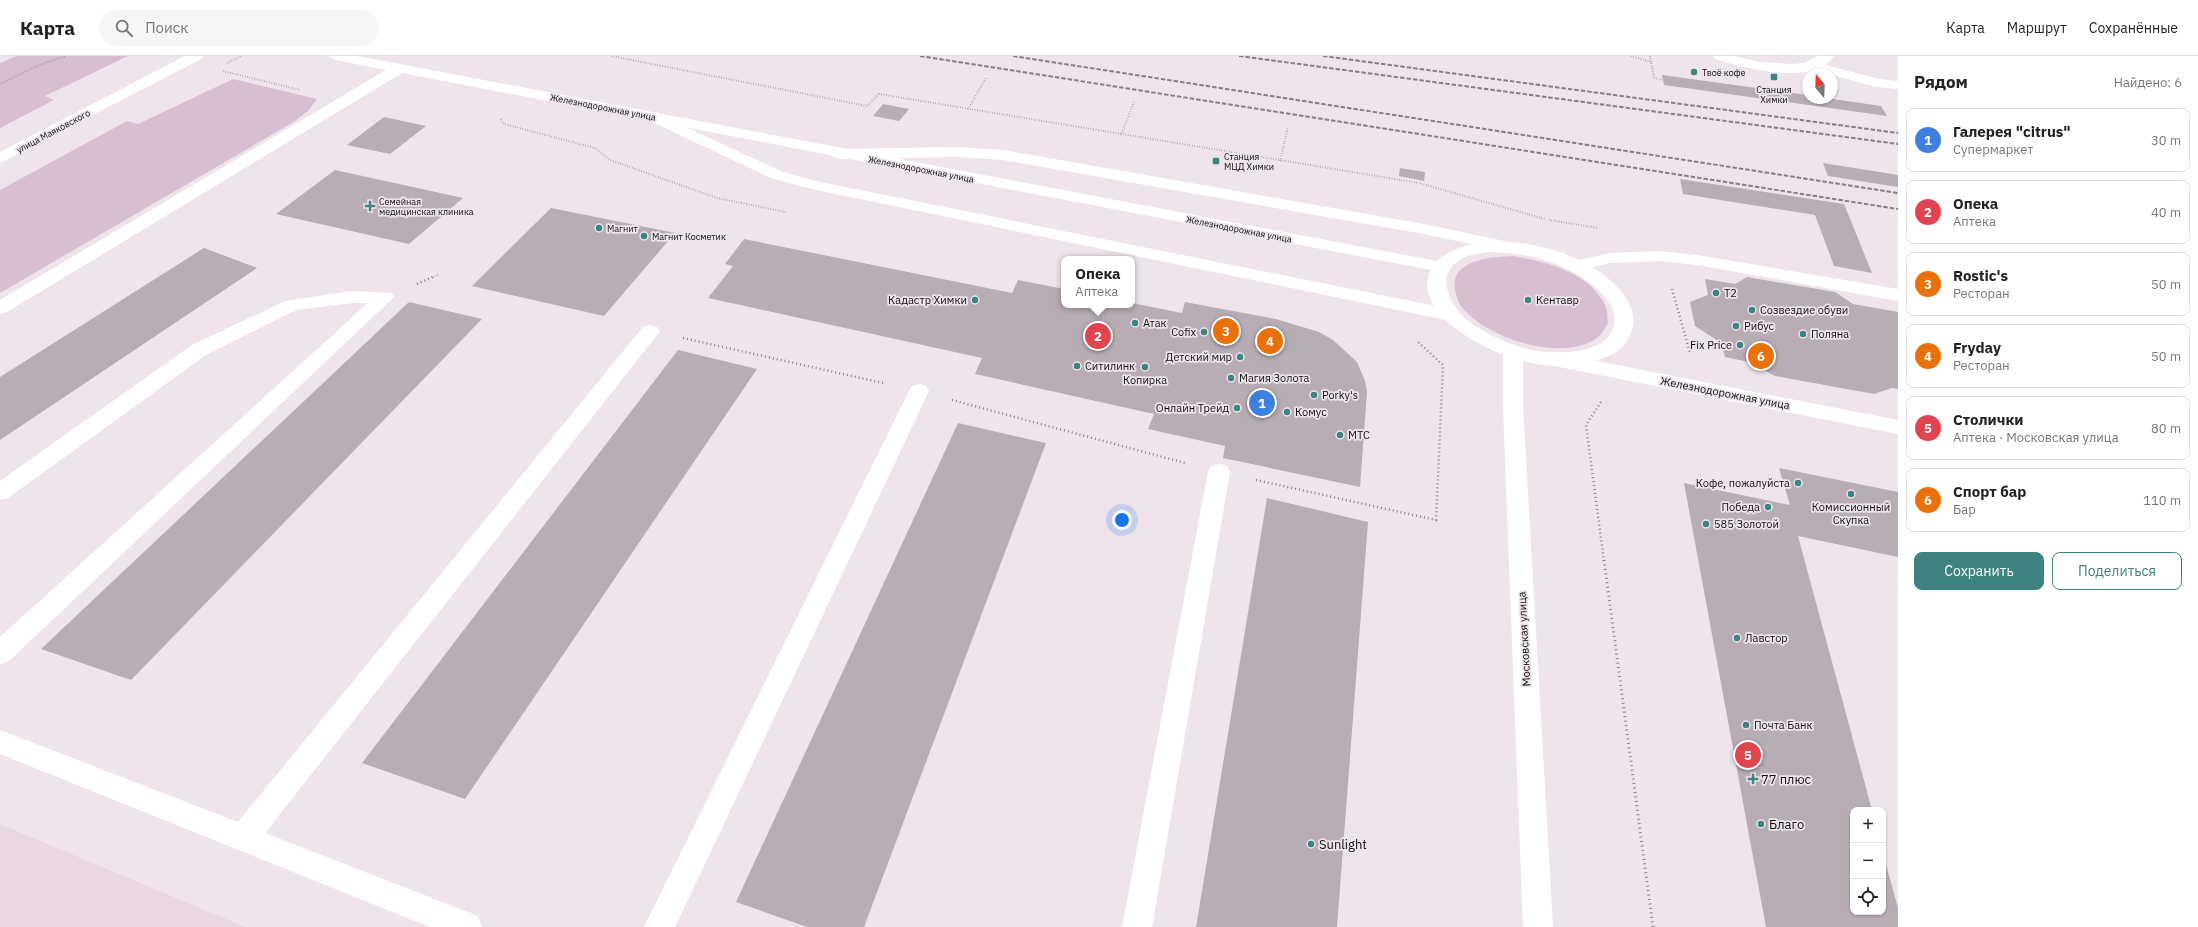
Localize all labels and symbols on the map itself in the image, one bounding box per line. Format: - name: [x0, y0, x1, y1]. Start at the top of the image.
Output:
- marker: Твоё кофе: [1689, 67, 1699, 77]
- place label: Твоё кофе: [1702, 67, 1746, 78]
- north arrow: [1802, 68, 1838, 104]
- marker: Станция Химки: [1769, 72, 1779, 82]
- place label: Станция Химки: [1756, 84, 1792, 105]
- street label: Железнодорожная улица: [549, 91, 657, 123]
- street label: улица Маяковского: [14, 107, 92, 155]
- place label: Станция МЦД Химки: [1224, 151, 1274, 172]
- street label: Железнодорожная улица: [867, 153, 975, 185]
- marker: Станция МЦД Химки: [1211, 156, 1221, 166]
- place label: Семейная медицинская клиника: [379, 196, 474, 217]
- marker: Семейная медицинская клиника: [364, 200, 376, 212]
- street label: Железнодорожная улица: [1185, 213, 1293, 245]
- marker: Магнит: [594, 223, 604, 233]
- place label: Магнит: [607, 223, 639, 234]
- marker: Магнит Косметик: [639, 231, 649, 241]
- place label: Магнит Косметик: [652, 231, 726, 242]
- place label: T2: [1724, 286, 1737, 300]
- marker: T2: [1711, 288, 1721, 298]
- place label: Кадастр Химки: [888, 293, 967, 307]
- place label: Кентавр: [1536, 293, 1579, 307]
- marker: Кадастр Химки: [970, 295, 980, 305]
- marker: Кентавр: [1523, 295, 1533, 305]
- place label: Созвездие обуви: [1760, 303, 1848, 317]
- marker: Созвездие обуви: [1747, 305, 1757, 315]
- place label: Атак: [1143, 316, 1167, 330]
- pin: 3: [1213, 316, 1239, 346]
- marker: Атак: [1130, 318, 1140, 328]
- place label: Рибус: [1744, 319, 1775, 333]
- pin: 2: [1085, 321, 1111, 351]
- marker: Рибус: [1731, 321, 1741, 331]
- place label: Cofix: [1171, 325, 1196, 339]
- pin: 4: [1257, 326, 1283, 356]
- marker: Cofix: [1199, 327, 1209, 337]
- place label: Поляна: [1811, 327, 1849, 341]
- marker: Поляна: [1798, 329, 1808, 339]
- place label: Fix Price: [1690, 338, 1732, 352]
- marker: Fix Price: [1735, 340, 1745, 350]
- pin: 6: [1748, 341, 1774, 371]
- place label: Детский мир: [1166, 350, 1232, 364]
- marker: Детский мир: [1235, 352, 1245, 362]
- place label: Ситилинк: [1085, 359, 1135, 373]
- marker: Ситилинк: [1072, 361, 1082, 371]
- marker: Копирка: [1140, 362, 1150, 372]
- place label: Магия Золота: [1239, 371, 1309, 385]
- place label: Копирка: [1123, 373, 1167, 387]
- marker: Магия Золота: [1226, 373, 1236, 383]
- street label: Железнодорожная улица: [1659, 374, 1791, 412]
- pin: 1: [1249, 388, 1275, 418]
- place label: Porky's: [1322, 388, 1358, 402]
- marker: Porky's: [1309, 390, 1319, 400]
- place label: Онлайн Трейд: [1156, 401, 1229, 415]
- marker: Онлайн Трейд: [1232, 403, 1242, 413]
- place label: Комус: [1295, 405, 1327, 419]
- marker: Комус: [1282, 407, 1292, 417]
- place label: МТС: [1348, 428, 1370, 442]
- marker: МТС: [1335, 430, 1345, 440]
- place label: Кофе, пожалуйста: [1696, 476, 1790, 490]
- marker: Кофе, пожалуйста: [1793, 478, 1803, 488]
- marker: Комиссионный Скупка: [1846, 489, 1856, 499]
- place label: Победа: [1721, 500, 1760, 514]
- place label: Комиссионный Скупка: [1812, 500, 1890, 527]
- marker: Победа: [1763, 502, 1773, 512]
- your location: [1112, 510, 1132, 530]
- place label: 585 Золотой: [1714, 517, 1779, 531]
- marker: 585 Золотой: [1701, 519, 1711, 529]
- street label: Московская улица: [1515, 591, 1533, 687]
- place label: Лавстор: [1745, 631, 1788, 645]
- marker: Лавстор: [1732, 633, 1742, 643]
- place label: Почта Банк: [1754, 718, 1813, 732]
- marker: Почта Банк: [1741, 720, 1751, 730]
- pin: 5: [1735, 740, 1761, 770]
- place label: 77 плюс: [1761, 771, 1812, 788]
- marker: 77 плюс: [1748, 774, 1758, 784]
- place label: Благо: [1769, 816, 1804, 833]
- marker: Благо: [1756, 819, 1766, 829]
- place label: Sunlight: [1319, 836, 1367, 853]
- marker: Sunlight: [1306, 839, 1316, 849]

